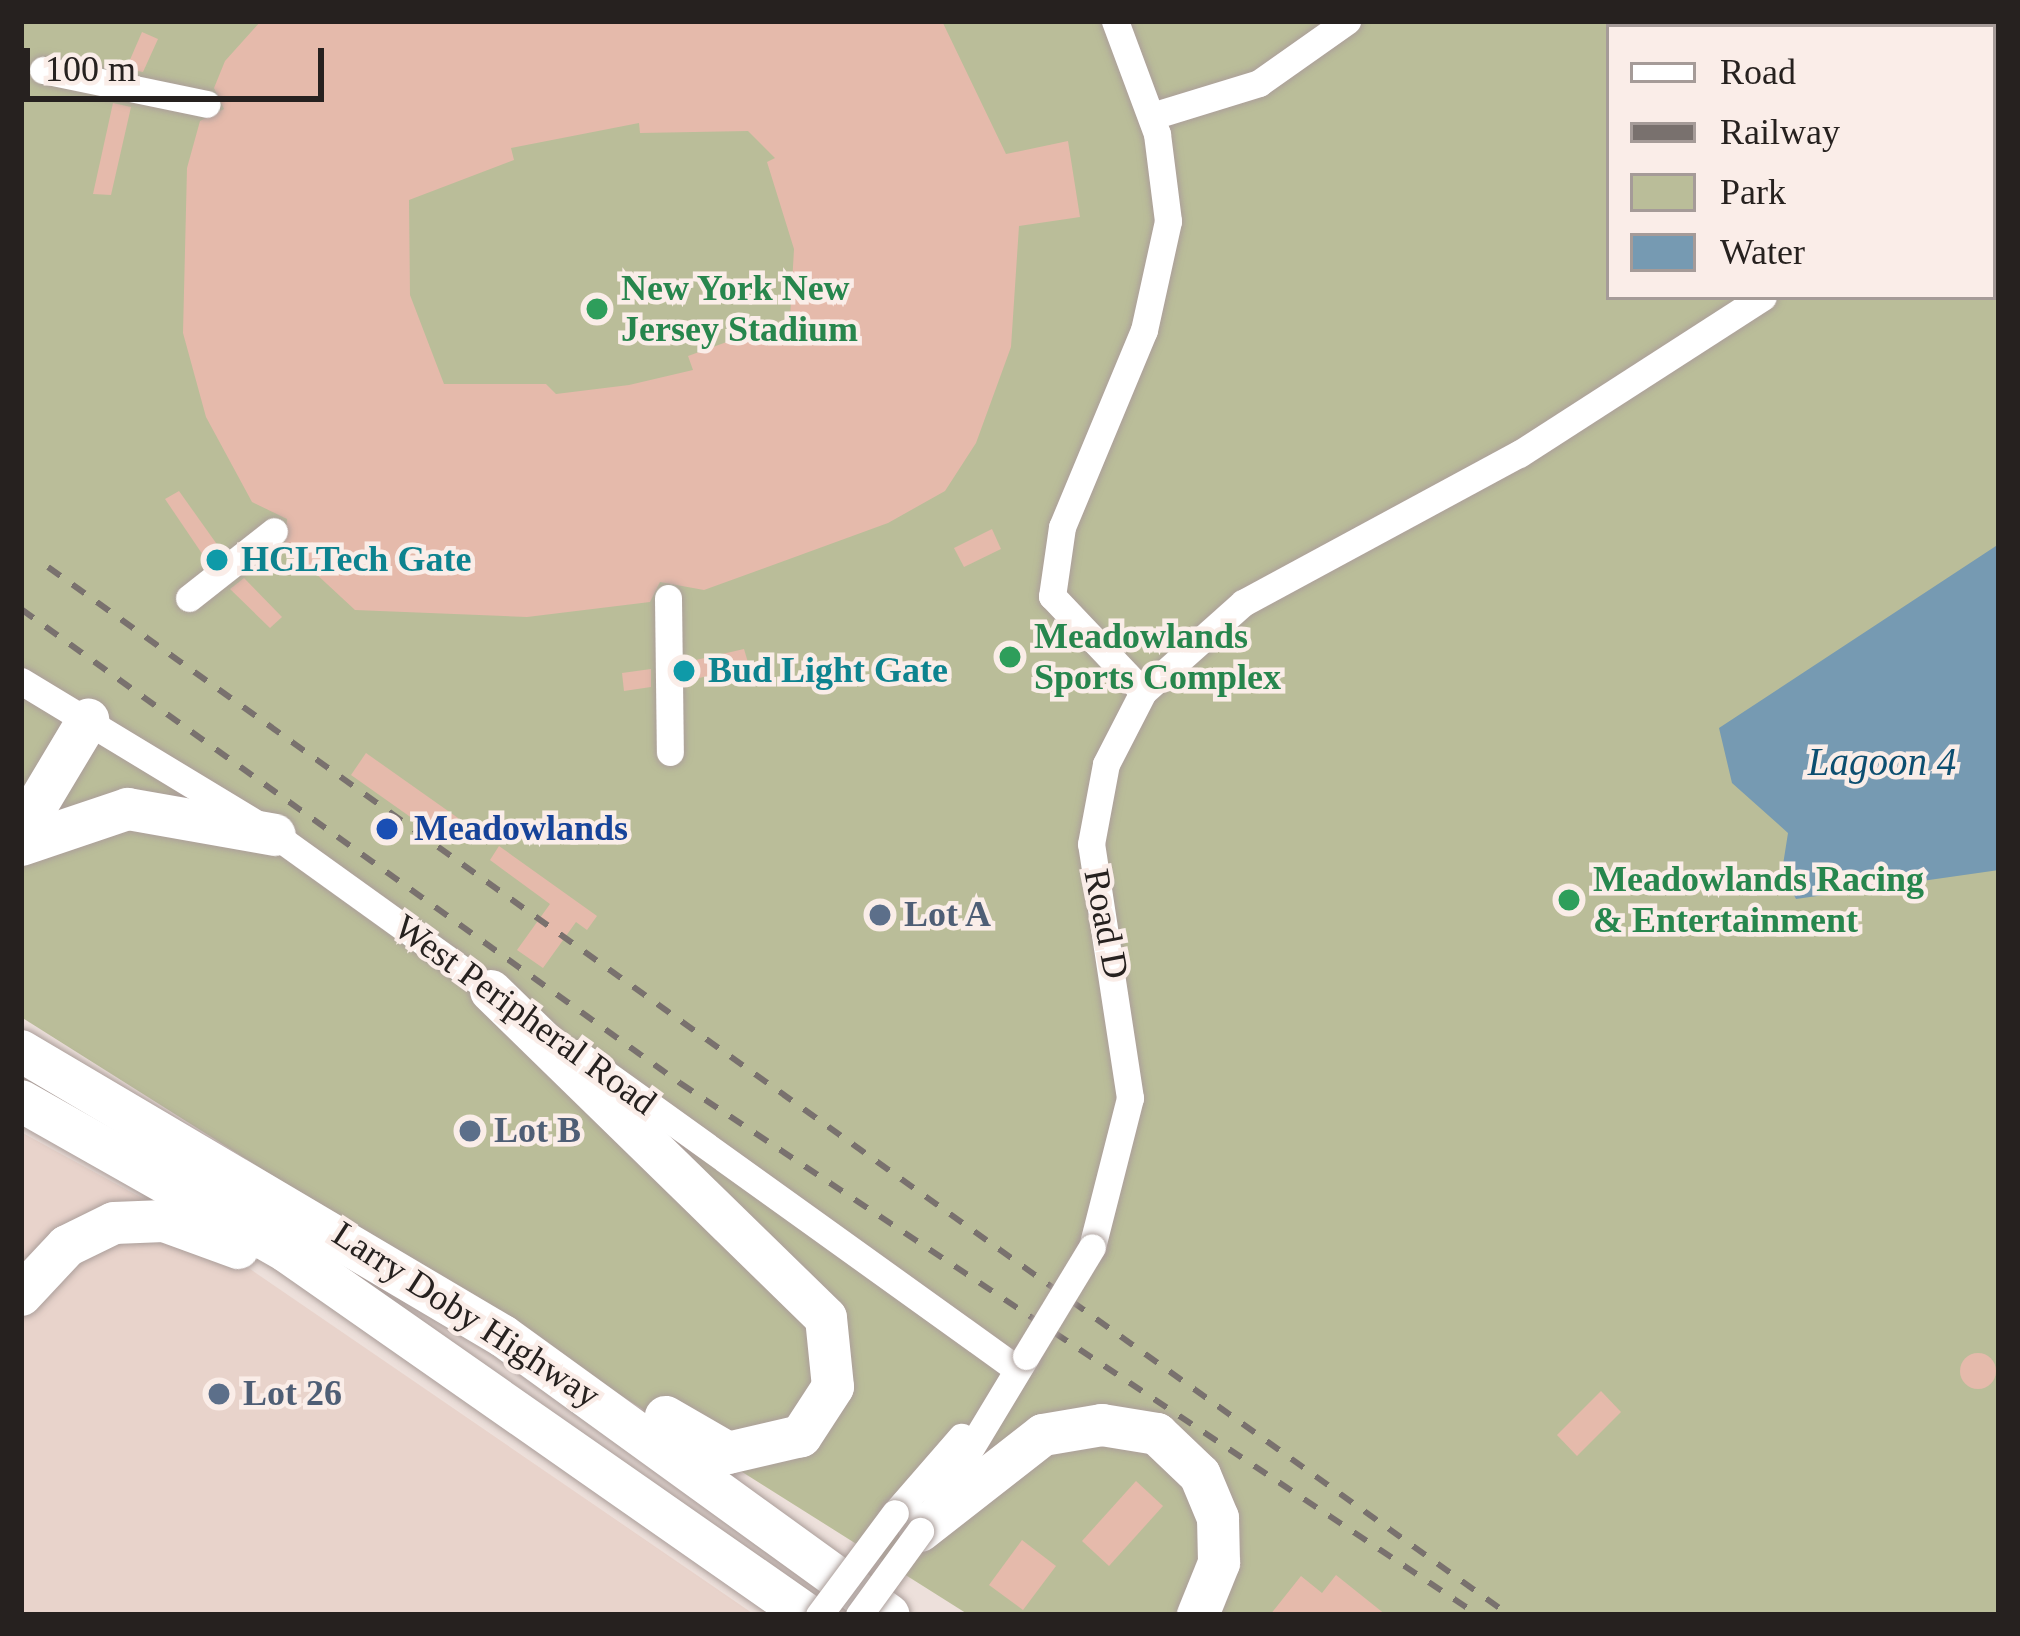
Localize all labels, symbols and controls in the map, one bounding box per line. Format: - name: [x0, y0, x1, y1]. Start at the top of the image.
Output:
- scale bar: [30, 24, 330, 98]
- legend: [1606, 24, 1996, 300]
- text: 100 m: [45, 49, 136, 89]
- text: Road: [1720, 52, 1796, 92]
- text: Railway: [1720, 112, 1840, 152]
- text: Park: [1720, 172, 1786, 212]
- text: Water: [1720, 232, 1805, 272]
- place label: New York New Jersey Stadium: [621, 266, 858, 351]
- marker: New York New Jersey Stadium: [584, 296, 610, 322]
- place label: HCLTech Gate: [241, 538, 471, 582]
- marker: HCLTech Gate: [204, 547, 230, 573]
- place label: Meadowlands Sports Complex: [1034, 614, 1281, 699]
- marker: Meadowlands Sports Complex: [997, 644, 1023, 670]
- place label: Bud Light Gate: [708, 649, 948, 693]
- marker: Bud Light Gate: [671, 658, 697, 684]
- water label: Lagoon 4: [1808, 739, 1956, 785]
- place label: Meadowlands: [414, 807, 628, 851]
- marker: Meadowlands: [371, 813, 403, 845]
- place label: Meadowlands Racing & Entertainment: [1593, 857, 1924, 942]
- street label: Road D: [1074, 865, 1138, 983]
- marker: Meadowlands Racing & Entertainment: [1556, 887, 1582, 913]
- place label: Lot A: [904, 893, 993, 937]
- marker: Lot A: [867, 902, 893, 928]
- street label: West Peripheral Road: [386, 906, 664, 1124]
- place label: Lot B: [494, 1109, 581, 1153]
- marker: Lot B: [457, 1118, 483, 1144]
- street label: Larry Doby Highway: [324, 1212, 608, 1418]
- place label: Lot 26: [243, 1372, 342, 1416]
- marker: Lot 26: [206, 1381, 232, 1407]

